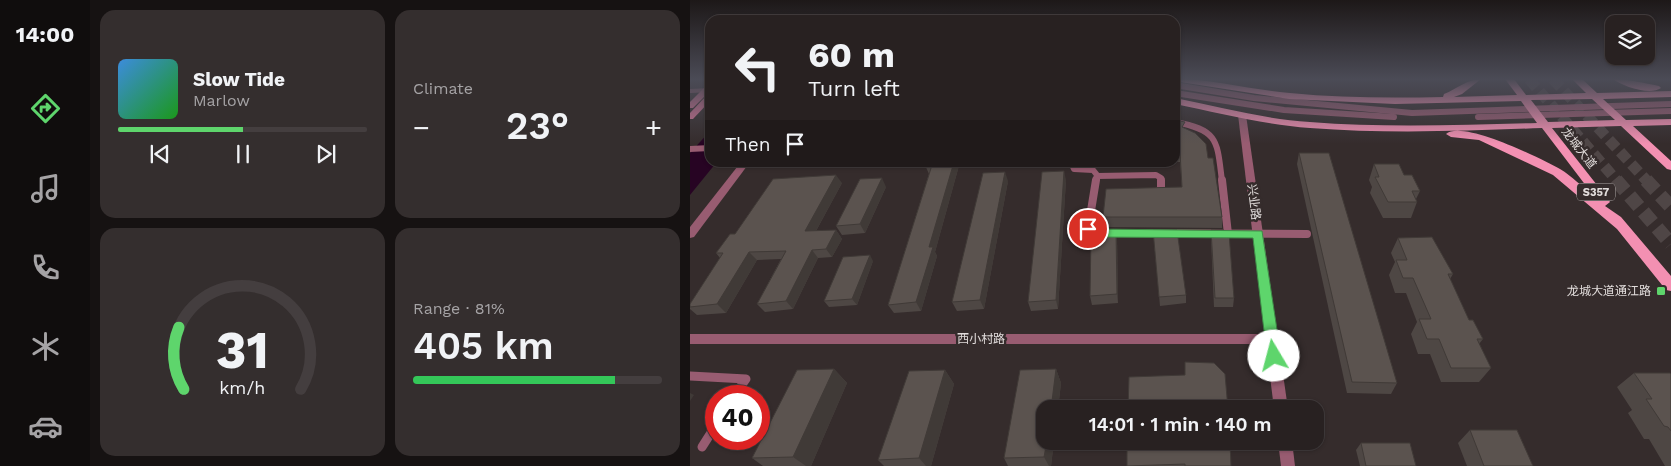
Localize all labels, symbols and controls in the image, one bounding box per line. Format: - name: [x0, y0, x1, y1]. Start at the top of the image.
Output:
- map controls: [1605, 15, 1655, 65]
- button: layers: [1605, 15, 1655, 65]
- text: 14:00: [16, 22, 74, 47]
- text: 60 m: [808, 34, 895, 76]
- icon: left: [725, 35, 790, 100]
- text: Slow Tide: [193, 68, 285, 91]
- text: Turn left: [808, 76, 900, 101]
- text: Climate: [413, 79, 473, 98]
- icon: directions: [28, 91, 63, 126]
- text: Marlow: [193, 91, 250, 110]
- text: 23°: [506, 104, 569, 148]
- text: −: [413, 111, 430, 144]
- text: +: [645, 111, 662, 144]
- street label: 龙城大道: [1559, 125, 1599, 171]
- icon: arrive: [781, 130, 809, 158]
- text: Then: [725, 133, 771, 156]
- icon: previous: [146, 140, 174, 168]
- icon: pause: [229, 140, 257, 168]
- icon: next: [312, 140, 340, 168]
- icon: music: [28, 171, 63, 206]
- street label: 兴业路: [1245, 183, 1263, 221]
- road number: S357: [1577, 183, 1615, 200]
- pin: [1067, 208, 1109, 250]
- icon: arrive: [1074, 215, 1102, 243]
- icon: phone: [28, 250, 63, 285]
- place label: 龙城大道通江路: [1567, 284, 1651, 298]
- marker: 龙城大道通江路: [1655, 285, 1667, 297]
- text: Range · 81%: [413, 299, 505, 318]
- text: 31: [216, 320, 269, 381]
- text: 405 km: [413, 324, 554, 368]
- icon: climate: [28, 329, 63, 364]
- position arrow: [1247, 329, 1299, 381]
- street label: 西小村路: [957, 332, 1005, 346]
- text: km/h: [219, 377, 266, 398]
- speed limit sign: 40: [705, 385, 770, 450]
- icon: car: [28, 409, 63, 444]
- text: 14:01 · 1 min · 140 m: [1089, 413, 1271, 436]

